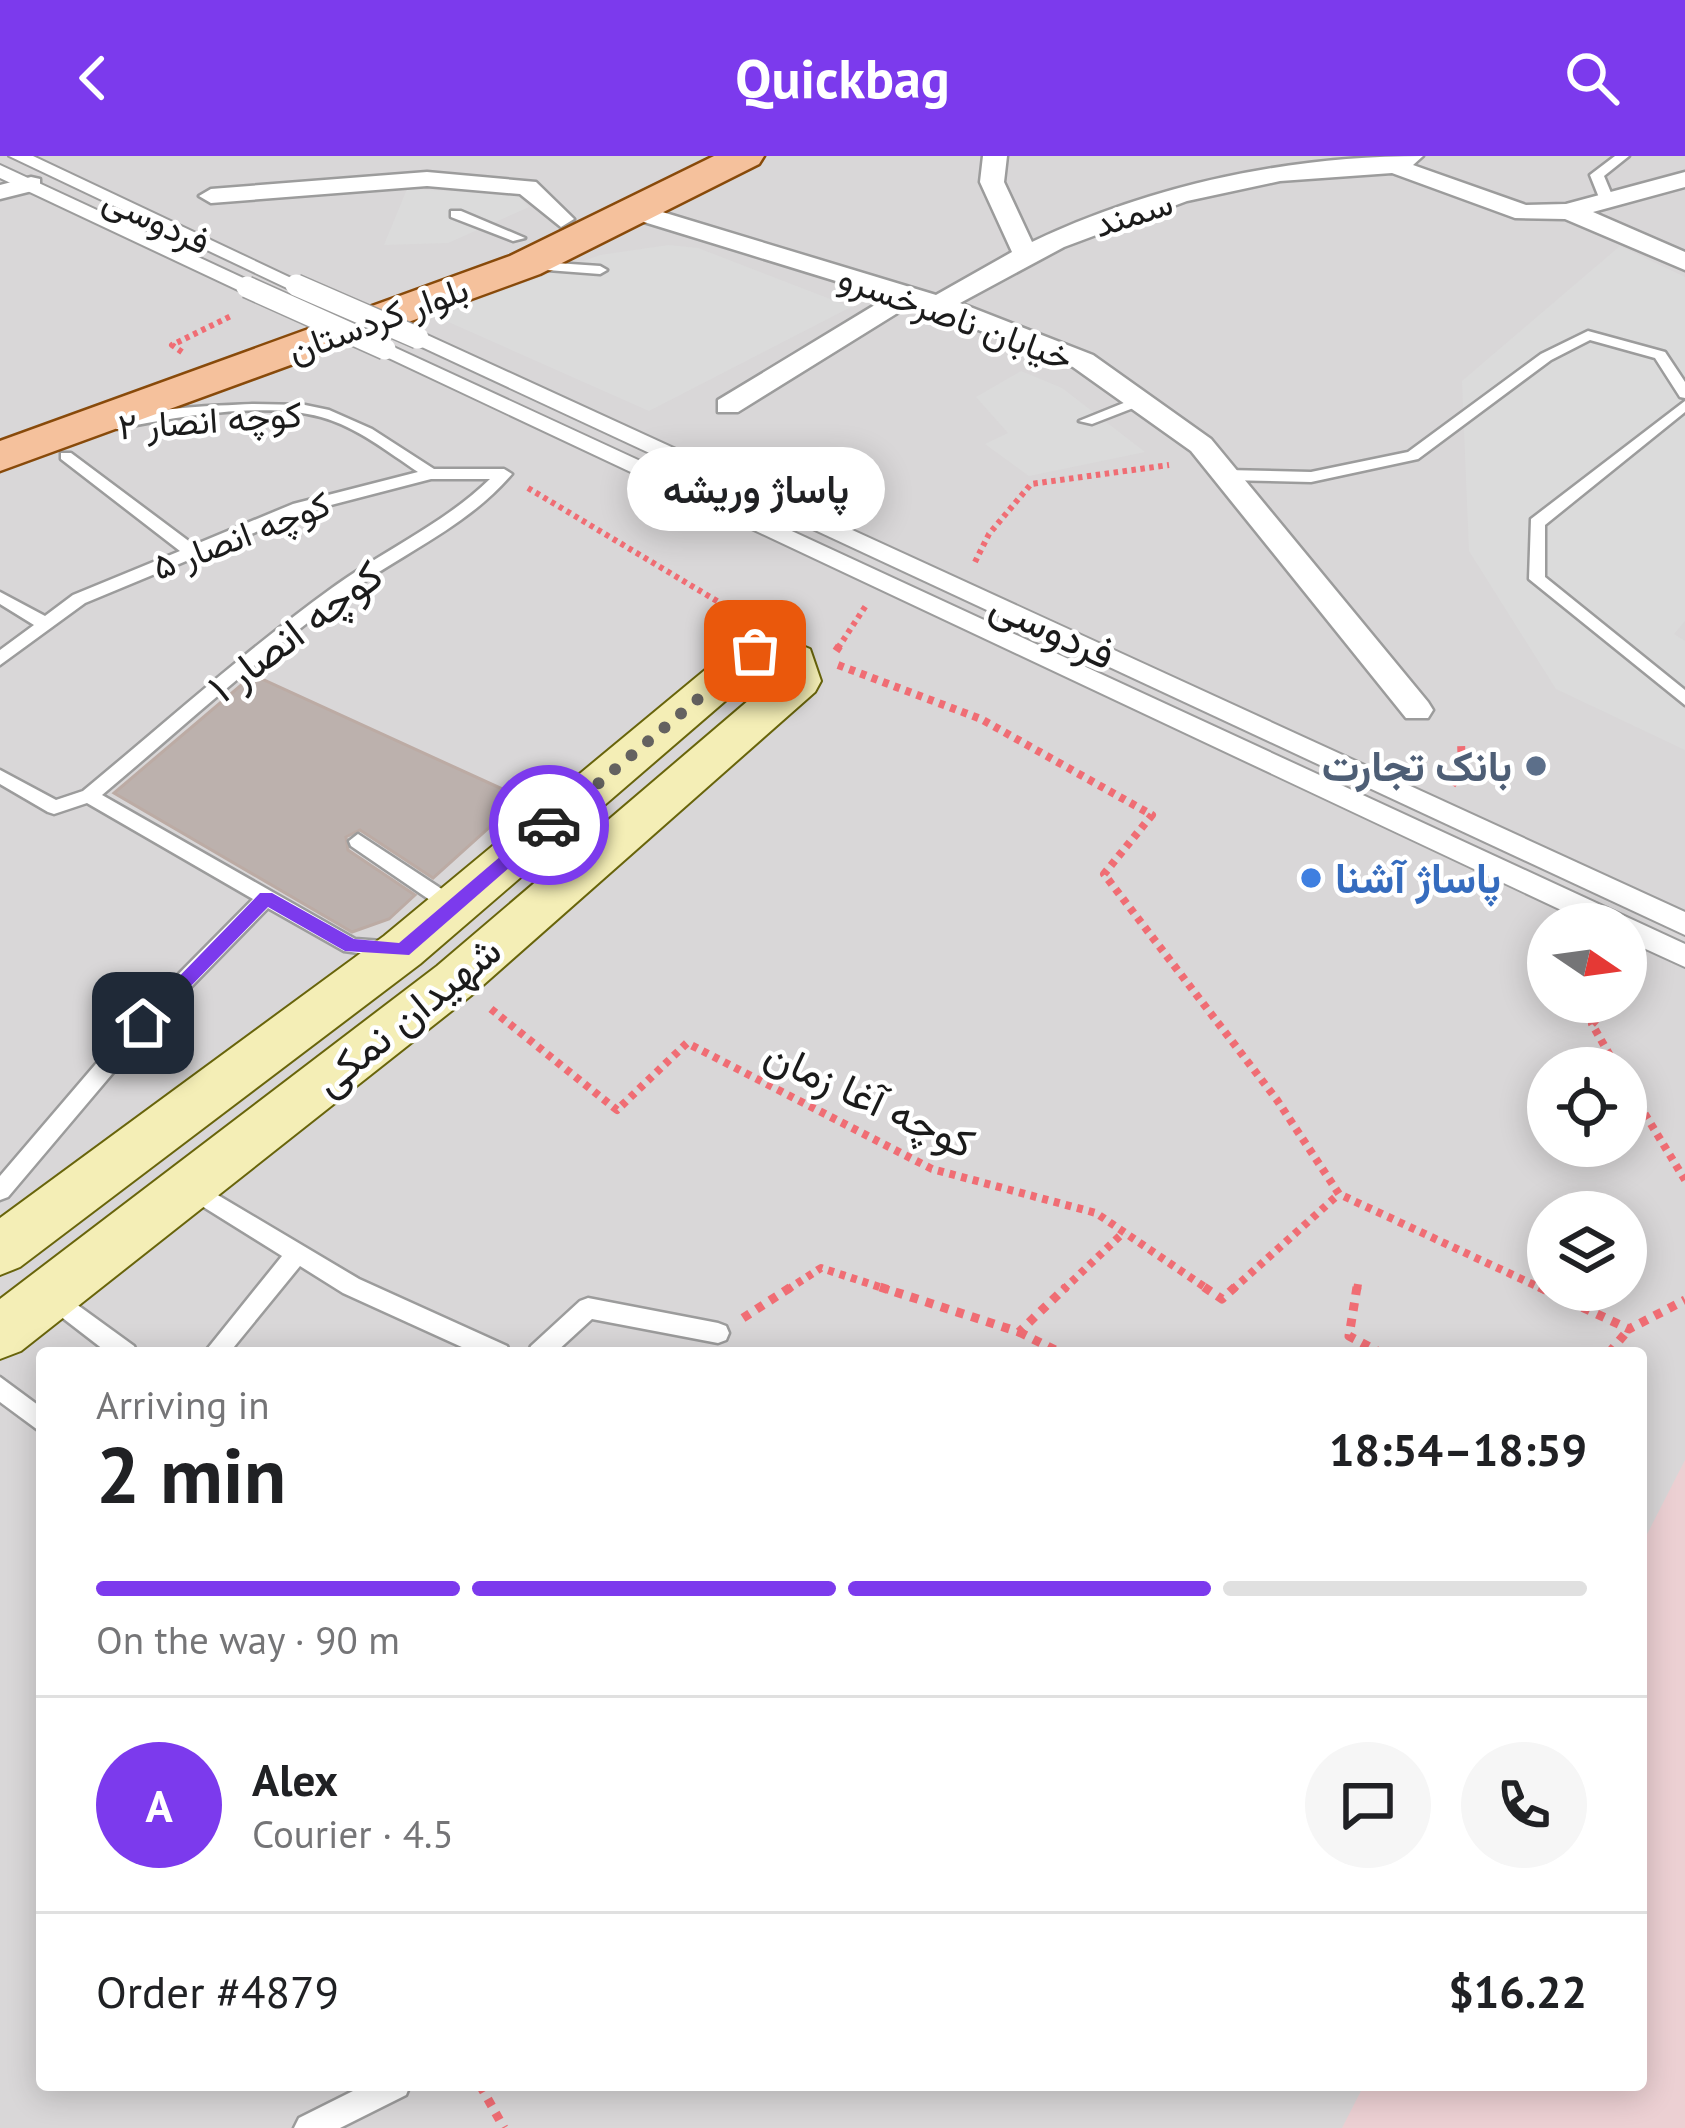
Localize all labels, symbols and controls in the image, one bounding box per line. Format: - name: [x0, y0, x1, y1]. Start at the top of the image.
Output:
- text: Quickbag: [735, 43, 950, 113]
- icon: back: [60, 45, 126, 111]
- icon: search: [1559, 45, 1625, 111]
- street label: فردوسی: [96, 174, 218, 265]
- street label: سمند: [1087, 178, 1178, 247]
- street label: خیابان ناصرخسرو: [833, 252, 1080, 381]
- street label: بلوار کردستان: [281, 264, 474, 373]
- street label: کوچه انصار ۲: [116, 390, 304, 451]
- callout: پاساژ وریشه: [626, 447, 884, 531]
- text: پاساژ وریشه: [663, 463, 849, 514]
- street label: کوچه انصار ۵: [145, 479, 337, 592]
- street label: کوچه انصار ۱: [196, 547, 394, 716]
- street label: فردوسی: [982, 576, 1124, 681]
- pin: [704, 600, 806, 702]
- icon: bag: [722, 618, 788, 684]
- place label: بانک تجارت: [1322, 738, 1512, 793]
- marker: بانک تجارت: [1523, 753, 1549, 779]
- courier: [489, 765, 609, 885]
- icon: car: [516, 792, 582, 858]
- place label: پاساژ آشنا: [1335, 850, 1501, 907]
- marker: پاساژ آشنا: [1298, 865, 1324, 891]
- north arrow: [1527, 903, 1647, 1023]
- map controls: [1527, 903, 1647, 1311]
- street label: شهیدان نمکی: [302, 922, 512, 1107]
- pin: [92, 972, 194, 1074]
- icon: home: [110, 990, 176, 1056]
- street label: کوچه آغا زمان: [756, 1025, 984, 1172]
- button: locate: [1527, 1047, 1647, 1167]
- button: layers: [1527, 1191, 1647, 1311]
- text: Arriving in: [96, 1379, 270, 1430]
- text: 18:54–18:59: [1329, 1420, 1587, 1478]
- text: 2 min: [96, 1424, 286, 1525]
- text: On the way · 90 m: [96, 1614, 400, 1665]
- button: chat: [1305, 1742, 1431, 1868]
- button: phone: [1461, 1742, 1587, 1868]
- text: Alex: [252, 1750, 338, 1808]
- text: A: [145, 1776, 173, 1834]
- text: Courier · 4.5: [252, 1808, 454, 1859]
- text: Order #4879: [96, 1962, 339, 2020]
- text: $16.22: [1448, 1962, 1587, 2020]

